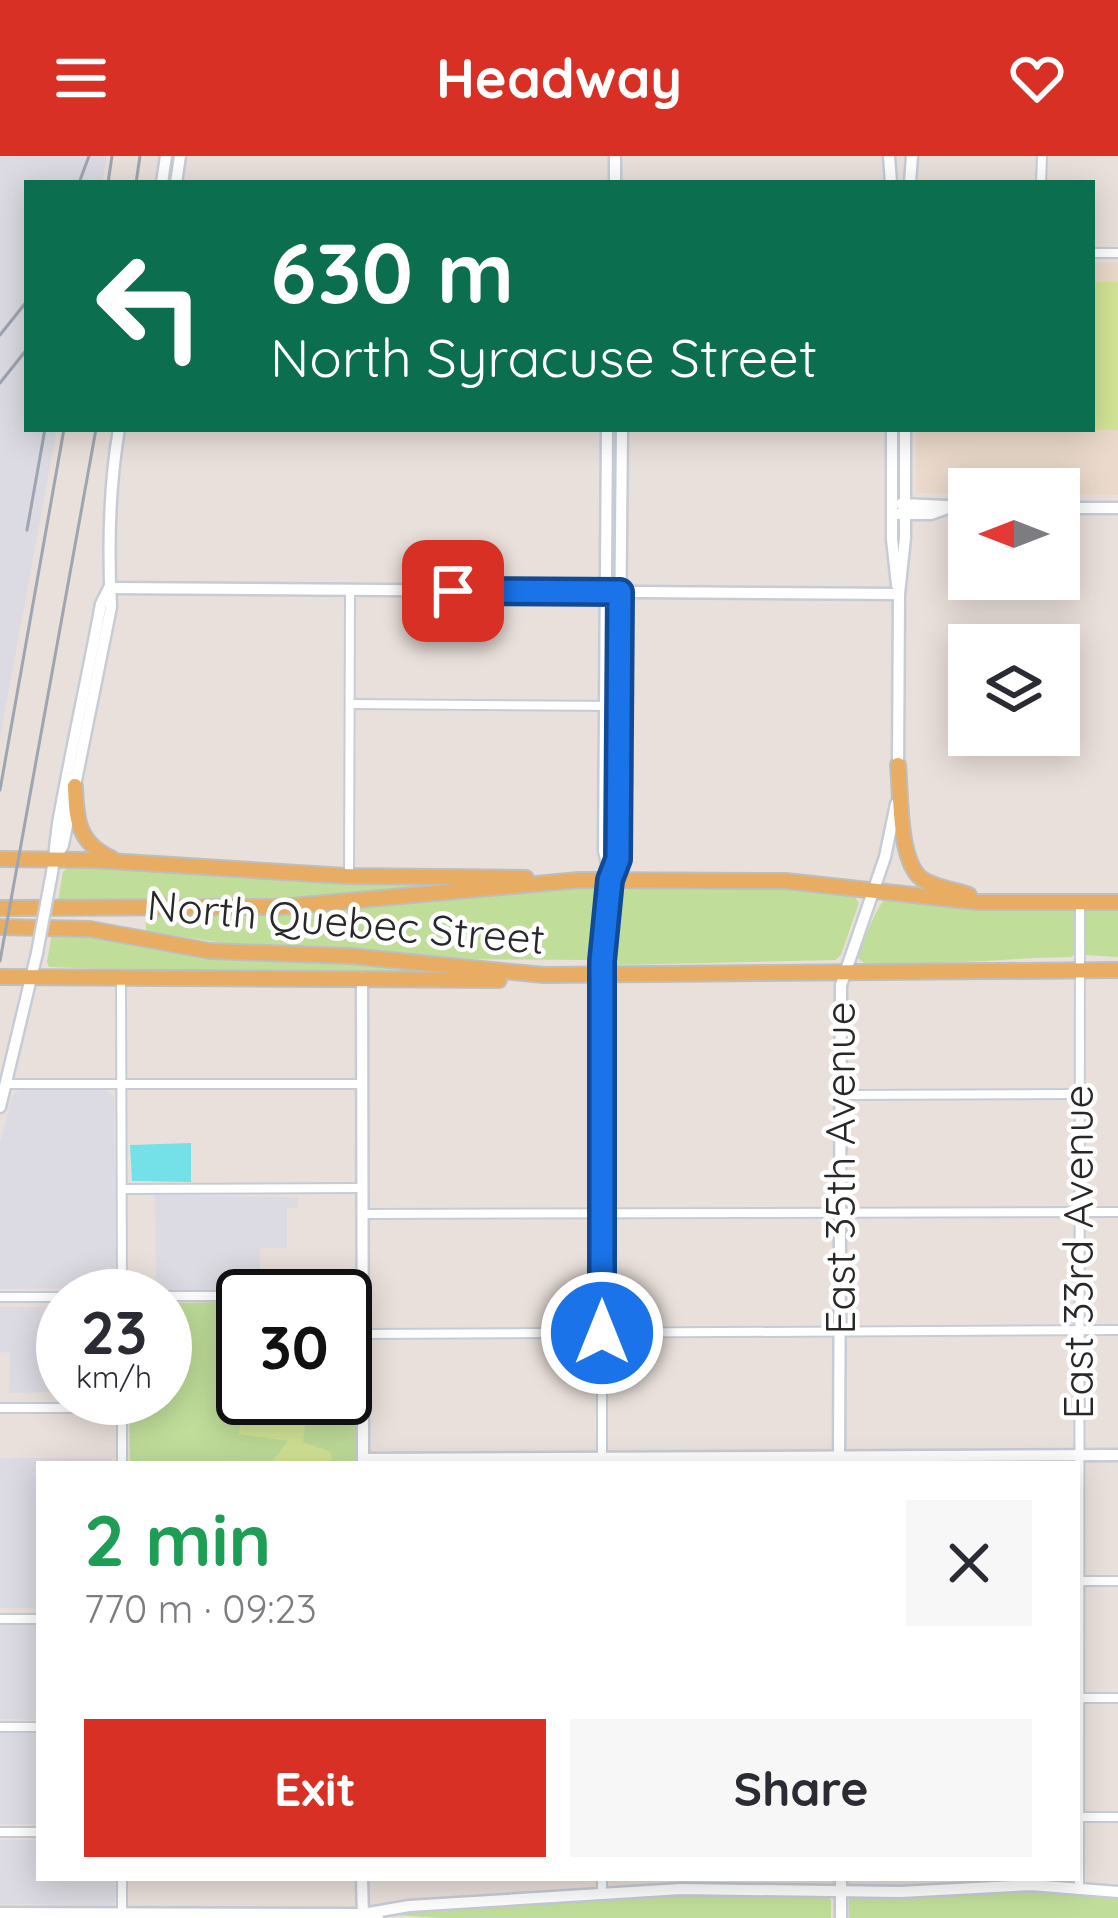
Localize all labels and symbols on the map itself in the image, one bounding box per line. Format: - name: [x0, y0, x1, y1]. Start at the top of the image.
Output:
- north arrow: [948, 468, 1080, 600]
- pin: [402, 540, 504, 642]
- street label: North Quebec Street: [145, 878, 547, 965]
- street label: East 35th Avenue: [813, 1002, 866, 1334]
- street label: East 33rd Avenue: [1051, 1085, 1104, 1419]
- speed limit sign: 30: [216, 1269, 372, 1425]
- position arrow: [539, 1270, 665, 1396]

